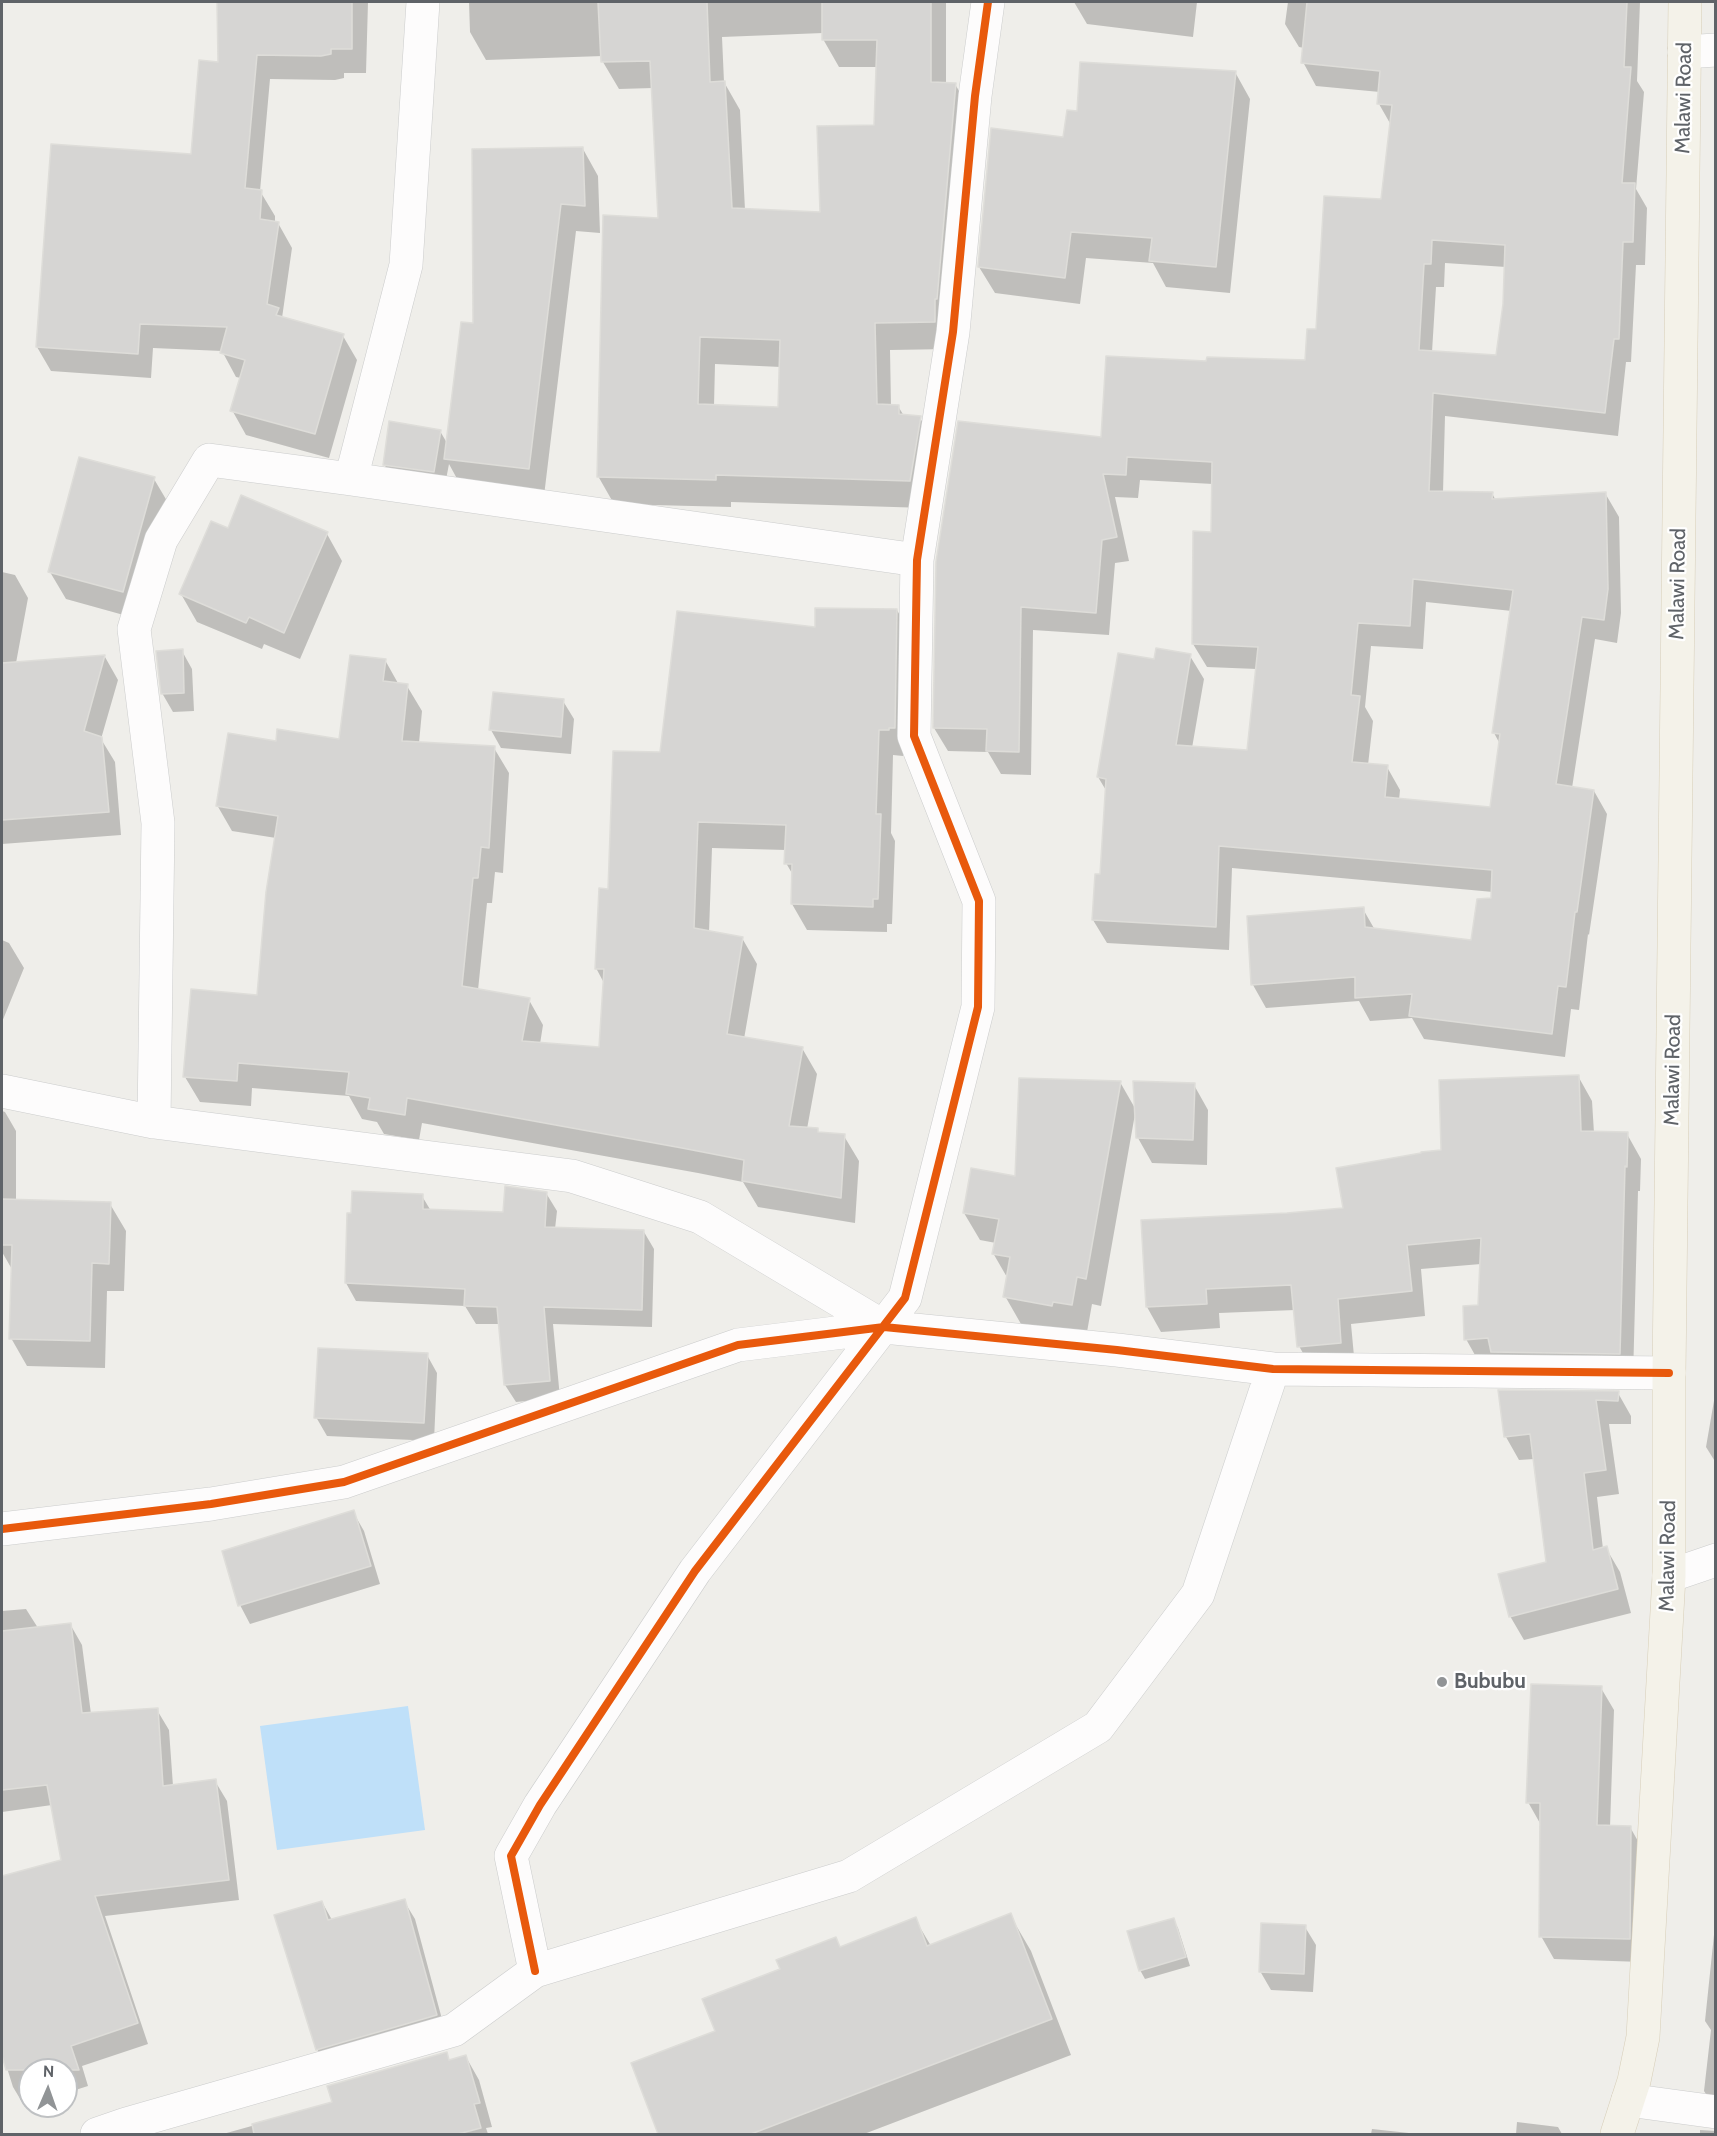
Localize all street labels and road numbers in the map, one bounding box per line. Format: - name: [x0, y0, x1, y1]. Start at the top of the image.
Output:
- street label: Malawi Road: [1670, 42, 1698, 154]
- street label: Malawi Road: [1664, 528, 1692, 640]
- street label: Malawi Road: [1659, 1014, 1687, 1126]
- street label: Malawi Road: [1654, 1500, 1682, 1612]

